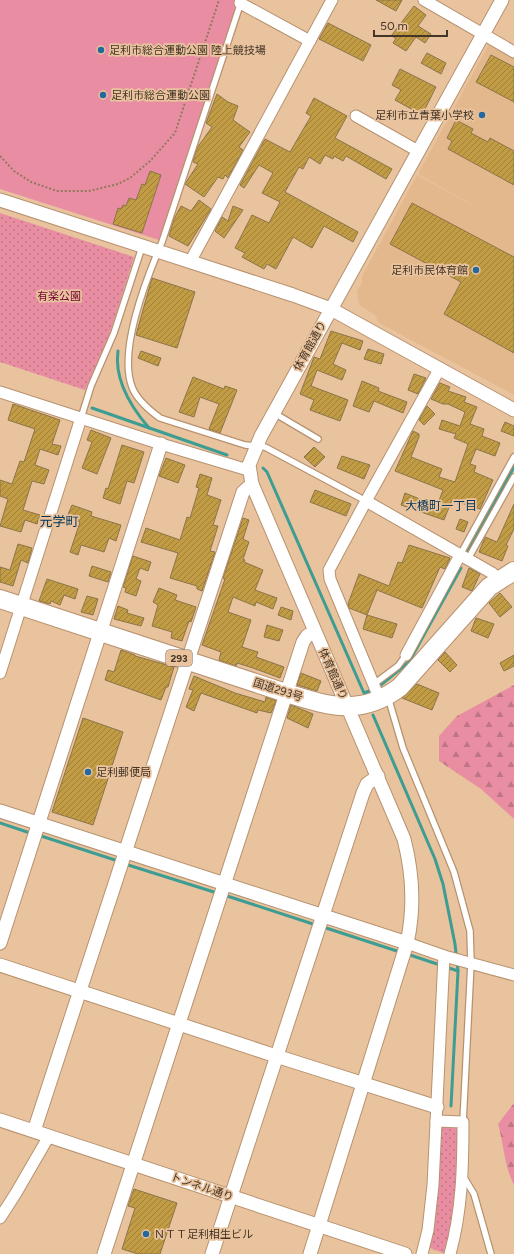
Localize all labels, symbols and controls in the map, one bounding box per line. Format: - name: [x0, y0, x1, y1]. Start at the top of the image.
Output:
- scale bar: [374, 12, 447, 38]
- text: 50 m: [380, 19, 408, 33]
- place label: 足利市総合運動公園 陸上競技場: [109, 44, 266, 57]
- marker: 足利市総合運動公園 陸上競技場: [96, 45, 106, 55]
- place label: 足利市総合運動公園: [111, 89, 210, 102]
- marker: 足利市総合運動公園: [98, 90, 108, 100]
- place label: 足利市立青葉小学校: [375, 109, 474, 122]
- marker: 足利市立青葉小学校: [477, 110, 487, 120]
- place label: 足利市民体育館: [391, 264, 468, 277]
- marker: 足利市民体育館: [471, 265, 481, 275]
- park label: 有楽公園: [37, 290, 81, 303]
- street label: 体育館通り: [291, 319, 329, 373]
- district label: 大橋町一丁目: [405, 499, 477, 513]
- district label: 元学町: [39, 514, 79, 529]
- street label: 体育館通り: [316, 646, 350, 702]
- road number: 293: [166, 650, 192, 666]
- street label: 国道293号: [252, 676, 304, 704]
- place label: 足利郵便局: [96, 766, 151, 779]
- marker: 足利郵便局: [83, 767, 93, 777]
- street label: トンネル通り: [169, 1170, 235, 1204]
- place label: ＮＴＴ足利相生ビル: [154, 1228, 253, 1241]
- marker: ＮＴＴ足利相生ビル: [141, 1229, 151, 1239]

